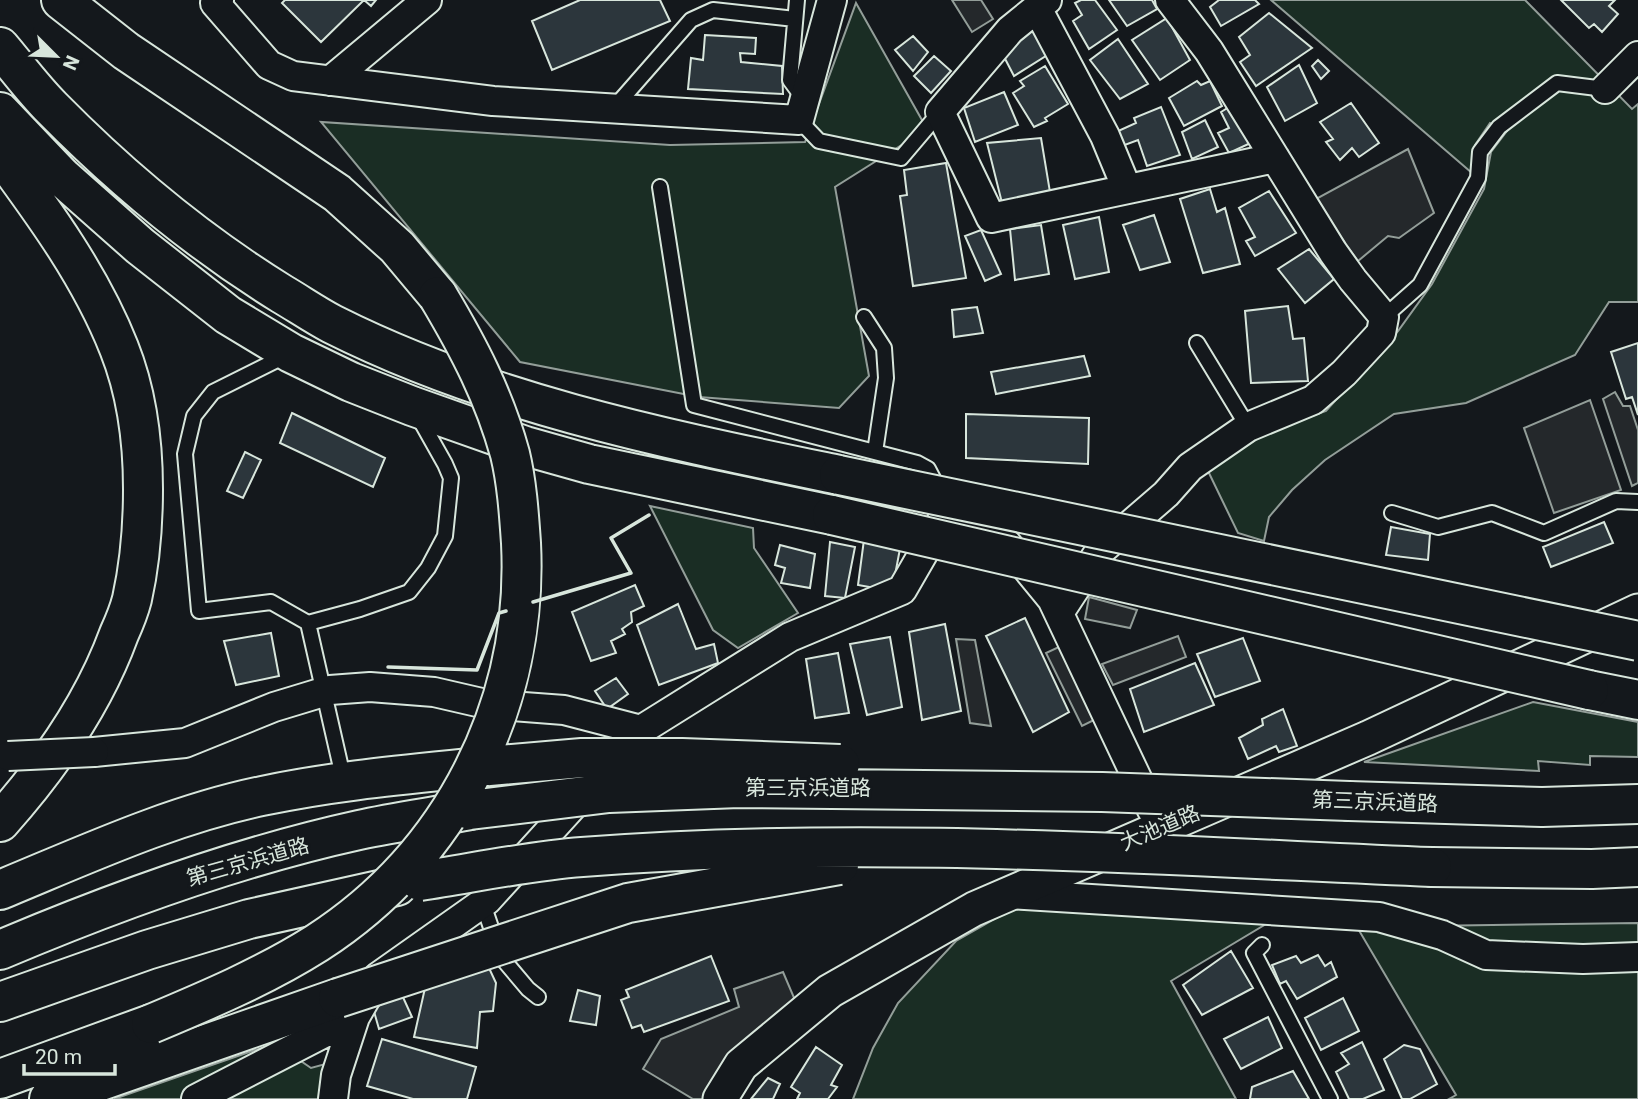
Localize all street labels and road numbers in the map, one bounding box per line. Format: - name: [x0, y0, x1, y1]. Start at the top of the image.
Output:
- street label: 第三京浜道路: [745, 776, 871, 800]
- street label: 第三京浜道路: [1312, 788, 1438, 816]
- street label: 大池道路: [1117, 801, 1203, 855]
- street label: 第三京浜道路: [184, 833, 312, 891]

